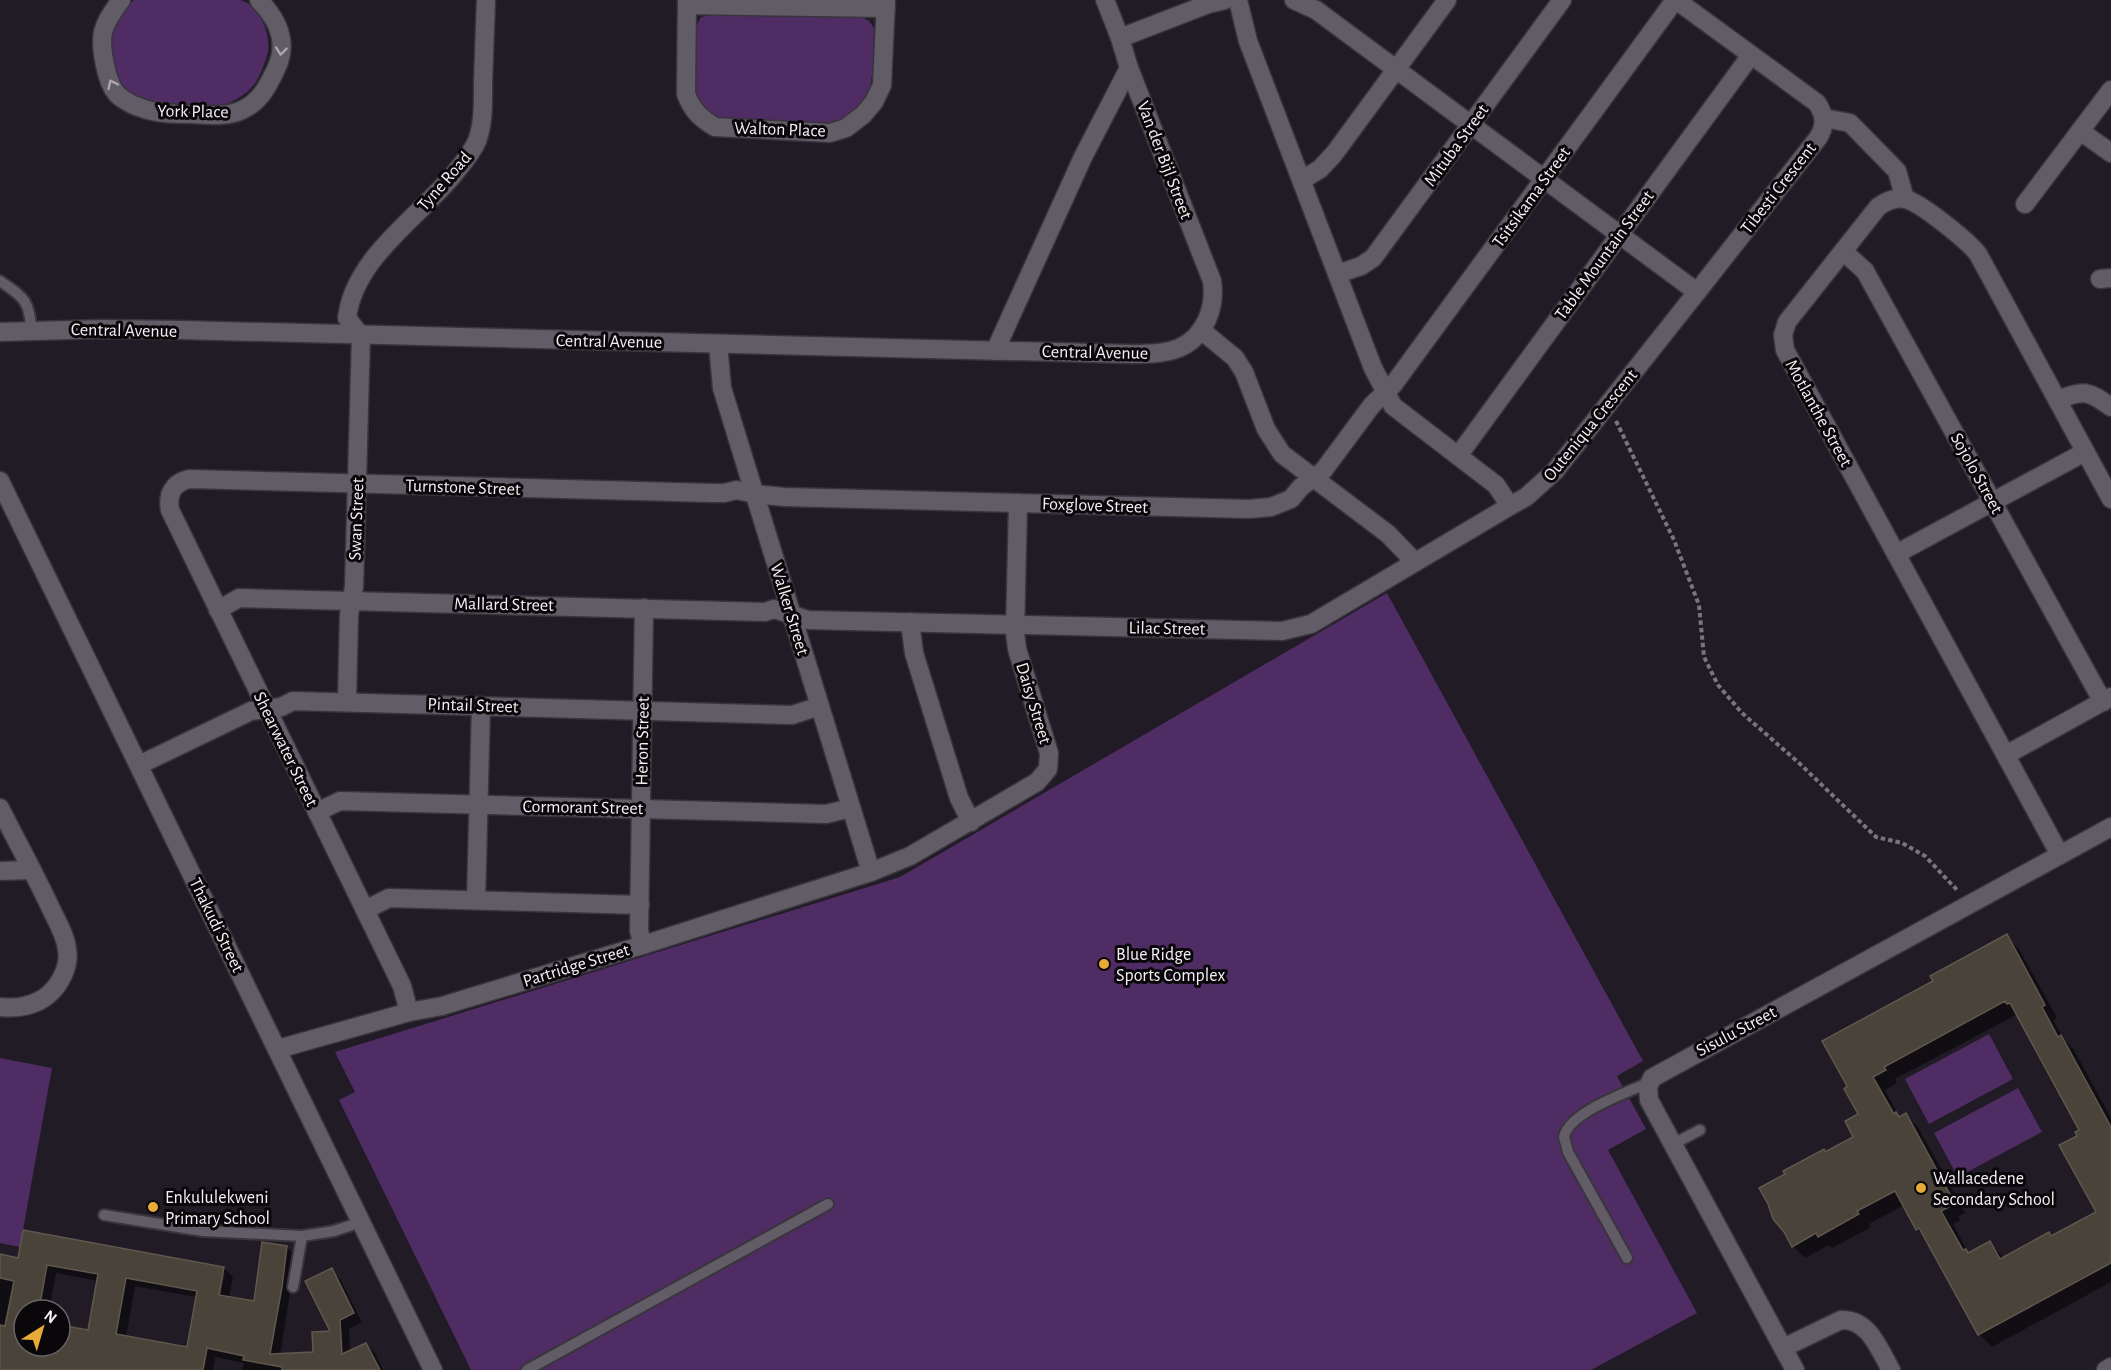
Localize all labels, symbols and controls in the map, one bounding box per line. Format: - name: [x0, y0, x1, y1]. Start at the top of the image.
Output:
- one-way arrow: [275, 46, 288, 56]
- one-way arrow: [108, 80, 120, 91]
- street label: Van der Bijl Street: [1133, 99, 1195, 222]
- street label: Mituba Street: [1421, 101, 1493, 190]
- street label: York Place: [157, 102, 229, 122]
- street label: Walton Place: [734, 119, 826, 141]
- street label: Tibesti Crescent: [1738, 139, 1820, 238]
- street label: Tsitsikama Street: [1489, 144, 1574, 251]
- street label: Tyne Road: [414, 149, 475, 215]
- street label: Table Mountain Street: [1552, 187, 1658, 324]
- street label: Central Avenue: [71, 321, 177, 341]
- street label: Central Avenue: [556, 332, 662, 352]
- street label: Central Avenue: [1042, 343, 1148, 363]
- street label: Motlanthe Street: [1781, 357, 1855, 470]
- street label: Outeniqua Crescent: [1540, 366, 1641, 485]
- street label: Sojolo Street: [1947, 430, 2006, 517]
- street label: Swan Street: [347, 477, 367, 561]
- street label: Turnstone Street: [405, 477, 521, 499]
- street label: Foxglove Street: [1042, 495, 1148, 517]
- street label: Walker Street: [767, 561, 812, 658]
- street label: Mallard Street: [454, 595, 554, 615]
- street label: Lilac Street: [1128, 619, 1206, 639]
- street label: Daisy Street: [1012, 660, 1054, 746]
- street label: Shearwater Street: [250, 689, 321, 810]
- street label: Pintail Street: [427, 695, 519, 717]
- street label: Heron Street: [633, 696, 653, 786]
- street label: Cormorant Street: [522, 798, 644, 818]
- street label: Thakudi Street: [185, 875, 247, 976]
- street label: Partridge Street: [521, 941, 632, 991]
- place label: Blue Ridge Sports Complex: [1116, 946, 1225, 985]
- marker: Blue Ridge Sports Complex: [1097, 957, 1111, 971]
- street label: Sisulu Street: [1694, 1003, 1780, 1060]
- place label: Wallacedene Secondary School: [1933, 1170, 2055, 1209]
- marker: Wallacedene Secondary School: [1914, 1181, 1928, 1195]
- place label: Enkululekweni Primary School: [165, 1189, 270, 1228]
- marker: Enkululekweni Primary School: [146, 1200, 160, 1214]
- north arrow: [12, 1298, 72, 1358]
- text: N: [41, 1307, 60, 1327]

